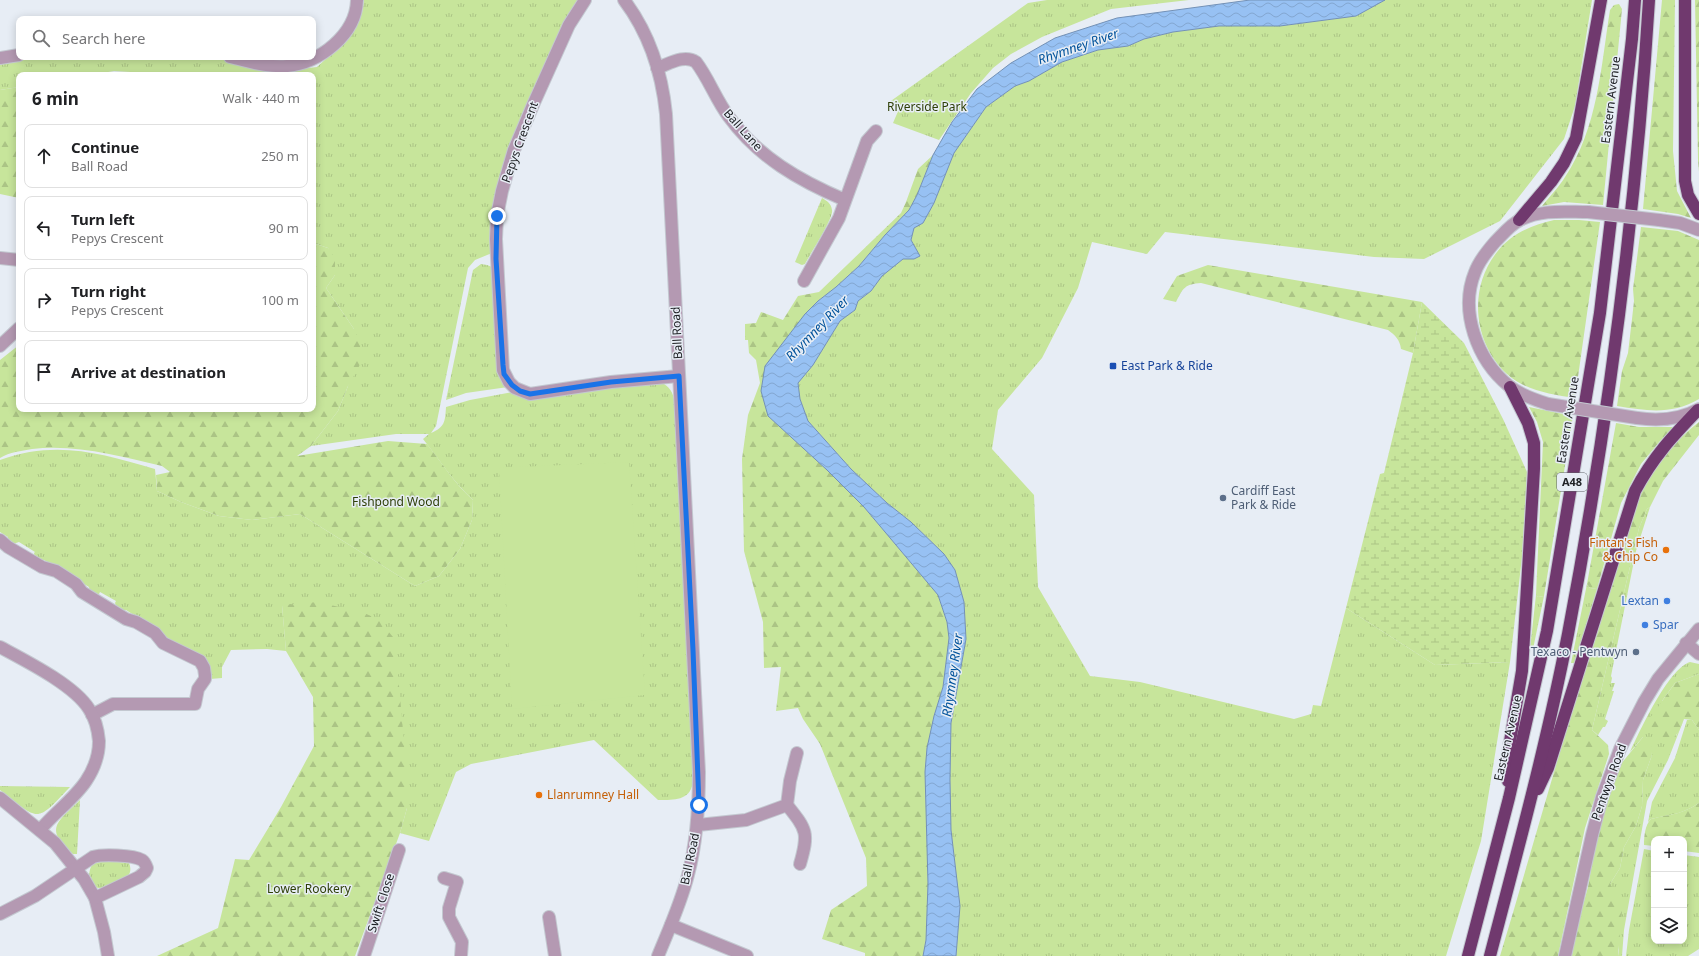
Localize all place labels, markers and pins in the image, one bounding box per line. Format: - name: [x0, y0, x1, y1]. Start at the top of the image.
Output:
- place label: East Park & Ride: [1121, 357, 1213, 374]
- marker: East Park & Ride: [1108, 361, 1118, 371]
- place label: Cardiff East Park & Ride: [1231, 482, 1296, 513]
- marker: Cardiff East Park & Ride: [1218, 493, 1228, 503]
- place label: Fintan's Fish & Chip Co: [1589, 534, 1658, 565]
- marker: Fintan's Fish & Chip Co: [1661, 545, 1671, 555]
- place label: Lextan: [1621, 592, 1659, 609]
- marker: Lextan: [1662, 596, 1672, 606]
- place label: Spar: [1653, 616, 1679, 633]
- marker: Spar: [1640, 620, 1650, 630]
- place label: Texaco - Pentwyn: [1531, 643, 1628, 660]
- marker: Texaco - Pentwyn: [1631, 647, 1641, 657]
- place label: Llanrumney Hall: [547, 786, 639, 803]
- marker: Llanrumney Hall: [534, 790, 544, 800]

